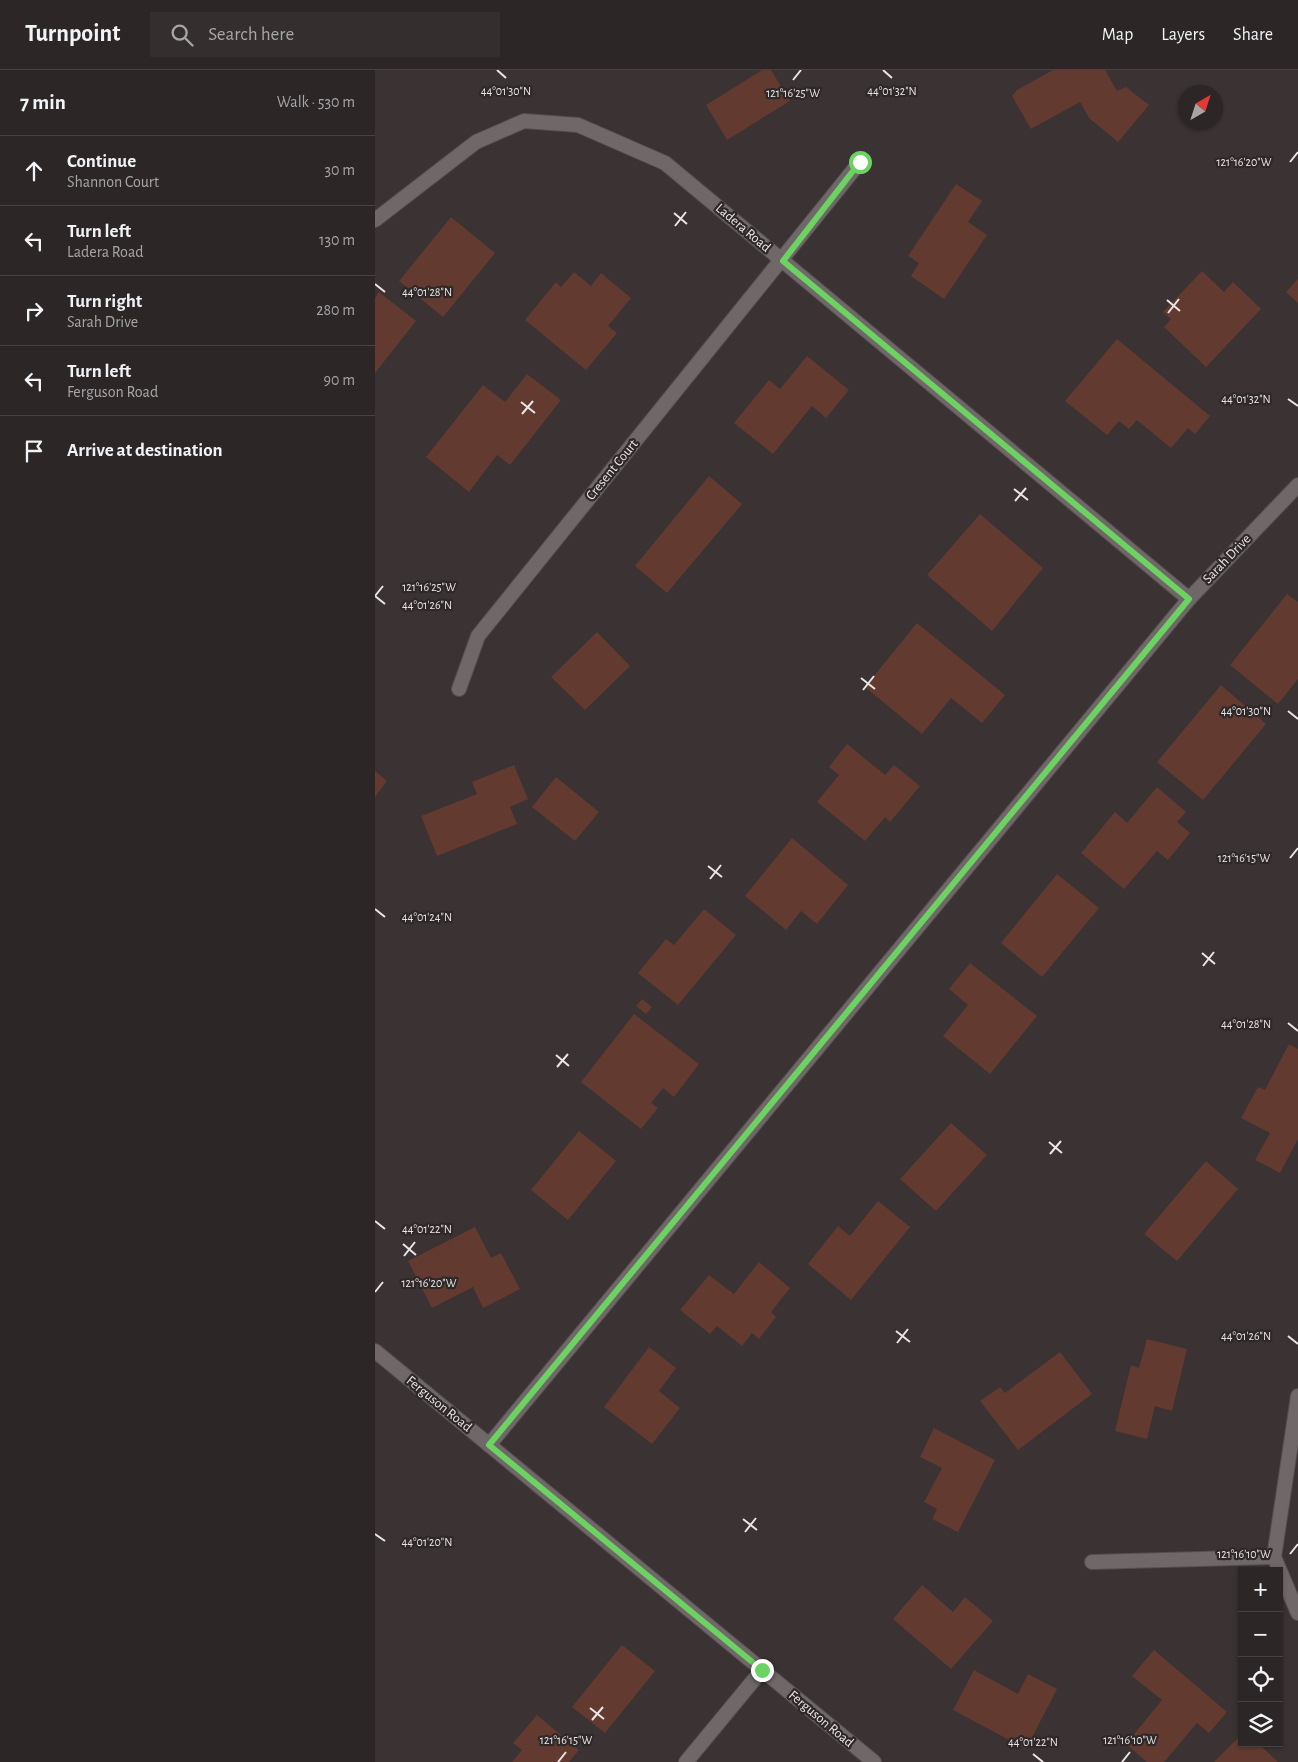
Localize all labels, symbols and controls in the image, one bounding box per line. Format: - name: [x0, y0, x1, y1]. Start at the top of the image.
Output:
- search box: [150, 12, 500, 57]
- icon: search: [168, 21, 196, 49]
- text: Turnpoint: [25, 22, 120, 46]
- text: Search here: [208, 25, 294, 44]
- text: Map: [1102, 26, 1133, 44]
- text: Layers: [1161, 26, 1205, 44]
- text: Share: [1233, 26, 1273, 44]
- text: 44°01'30"N: [481, 85, 531, 97]
- text: 44°01'32"N: [867, 85, 917, 97]
- north arrow: [1178, 85, 1223, 130]
- text: 121°16'25"W: [766, 87, 820, 99]
- text: 7 min: [20, 92, 66, 113]
- text: Walk · 530 m: [277, 94, 355, 110]
- route start: [849, 151, 872, 174]
- text: Continue: [67, 152, 136, 171]
- text: 121°16'20"W: [1216, 156, 1272, 168]
- icon: ahead: [20, 157, 48, 185]
- text: 30 m: [325, 162, 355, 178]
- text: Shannon Court: [67, 174, 159, 190]
- street label: Ladera Road: [713, 201, 773, 255]
- text: Turn left: [67, 222, 131, 241]
- icon: left: [20, 227, 48, 255]
- text: 130 m: [319, 232, 355, 248]
- text: Ladera Road: [67, 244, 144, 260]
- text: 44°01'28"N: [402, 286, 452, 298]
- text: Turn right: [67, 292, 142, 311]
- icon: right: [20, 297, 48, 325]
- text: 280 m: [316, 302, 355, 318]
- text: Sarah Drive: [67, 314, 138, 330]
- text: Turn left: [67, 362, 131, 381]
- icon: left: [20, 367, 48, 395]
- text: 90 m: [324, 372, 355, 388]
- text: Ferguson Road: [67, 384, 158, 400]
- text: 44°01'32"N: [1221, 393, 1271, 405]
- icon: arrive: [20, 437, 48, 465]
- street label: Cresent Court: [583, 437, 641, 503]
- text: Arrive at destination: [67, 441, 223, 460]
- street label: Sarah Drive: [1200, 532, 1254, 586]
- text: 121°16'25"W: [402, 581, 456, 593]
- text: 44°01'26"N: [402, 599, 452, 611]
- text: 44°01'30"N: [1221, 705, 1271, 717]
- text: 121°16'15"W: [1218, 852, 1270, 864]
- text: 44°01'24"N: [402, 911, 452, 923]
- text: 44°01'28"N: [1221, 1018, 1271, 1030]
- text: 44°01'22"N: [402, 1223, 452, 1235]
- text: 121°16'20"W: [401, 1277, 457, 1289]
- text: 44°01'26"N: [1221, 1330, 1271, 1342]
- street label: Ferguson Road: [404, 1373, 474, 1435]
- text: 44°01'20"N: [402, 1536, 452, 1548]
- text: 121°16'10"W: [1217, 1548, 1271, 1560]
- map controls: [1238, 1567, 1283, 1747]
- button: +: [1238, 1567, 1283, 1612]
- button: −: [1238, 1612, 1283, 1657]
- button: locate: [1238, 1657, 1283, 1702]
- route end: [751, 1659, 774, 1682]
- street label: Ferguson Road: [786, 1688, 856, 1750]
- button: layers: [1238, 1702, 1283, 1747]
- text: 121°16'15"W: [540, 1734, 592, 1746]
- text: 121°16'10"W: [1103, 1734, 1157, 1746]
- text: 44°01'22"N: [1008, 1736, 1058, 1748]

